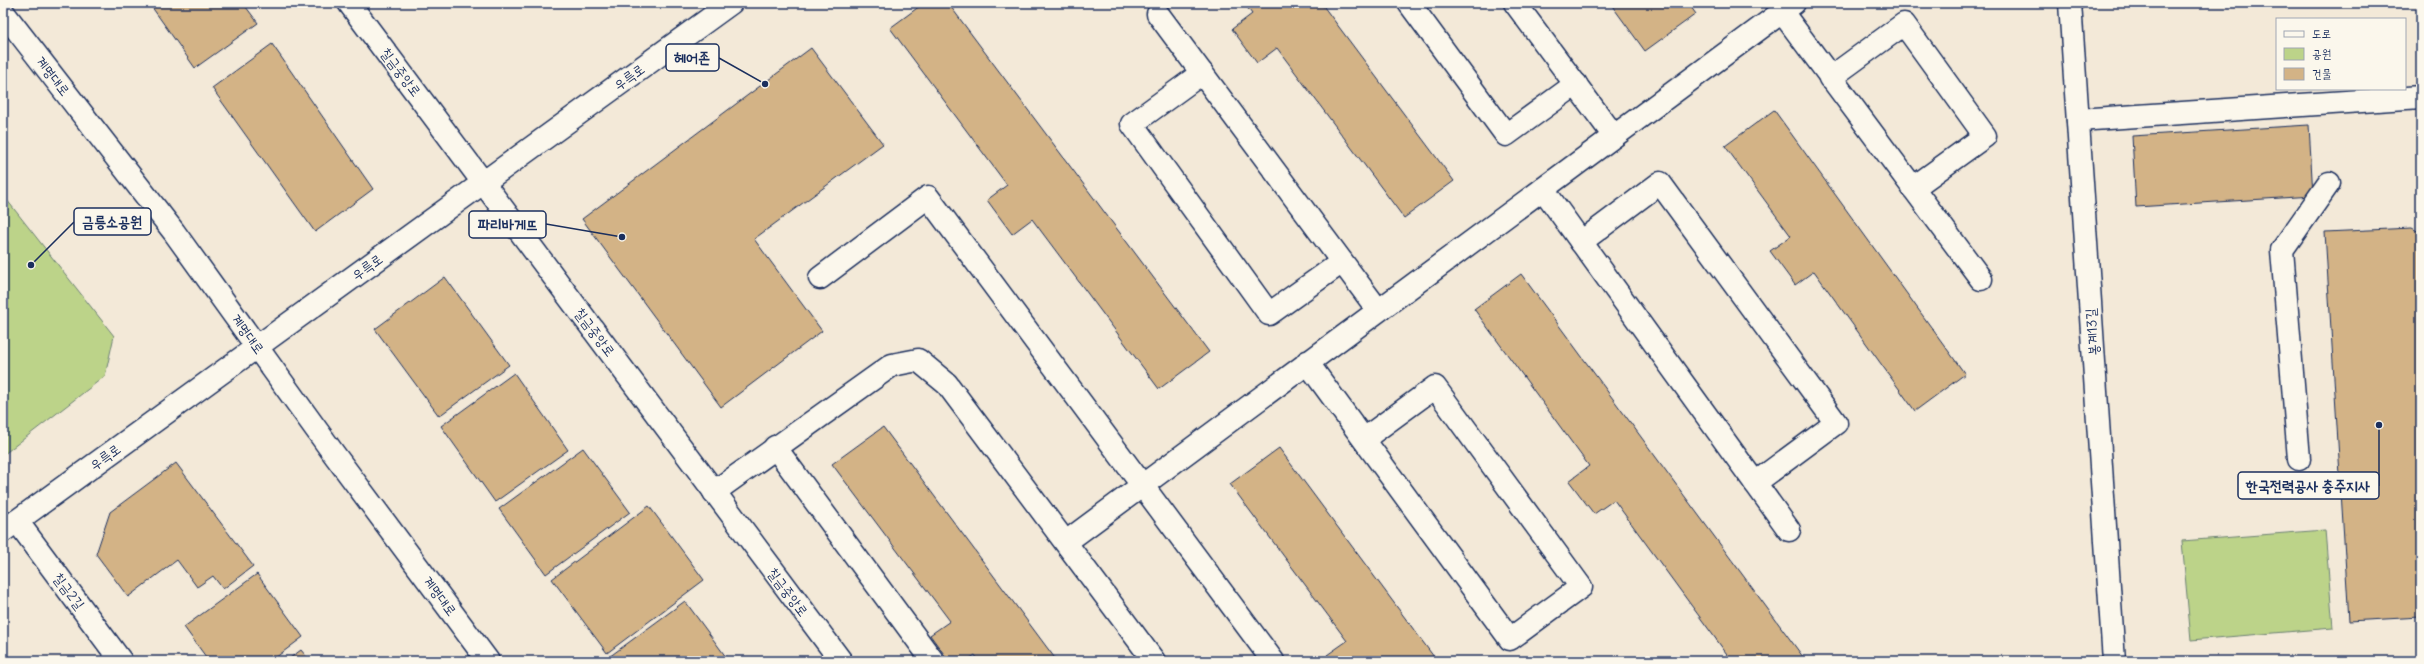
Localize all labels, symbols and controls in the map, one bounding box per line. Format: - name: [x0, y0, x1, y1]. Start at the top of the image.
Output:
- legend: [2276, 18, 2406, 90]
- text: 도로: [2312, 26, 2331, 41]
- street label: 칠금중앙로: [377, 44, 425, 100]
- callout: 헤어존: [666, 44, 719, 71]
- text: 공원: [2312, 46, 2331, 61]
- text: 헤어존: [674, 48, 710, 67]
- street label: 계명대로: [32, 53, 74, 99]
- street label: 우륵로: [610, 60, 648, 94]
- text: 건물: [2312, 66, 2332, 81]
- callout: 금릉소공원: [74, 208, 151, 235]
- callout: 파리바게뜨: [469, 211, 546, 238]
- text: 금릉소공원: [82, 212, 142, 231]
- text: 파리바게뜨: [478, 215, 538, 234]
- street label: 우륵로: [348, 250, 386, 284]
- street label: 칠금중앙로: [571, 304, 619, 360]
- street label: 봉계13길: [2081, 307, 2103, 356]
- street label: 계명대로: [227, 310, 269, 358]
- street label: 우륵로: [86, 440, 124, 474]
- callout: 한국전력공사 충주지사: [2238, 472, 2379, 499]
- text: 한국전력공사 충주지사: [2245, 476, 2370, 495]
- street label: 칠금중앙로: [764, 564, 812, 620]
- street label: 칠금2길: [49, 569, 89, 614]
- street label: 계명대로: [419, 573, 461, 619]

